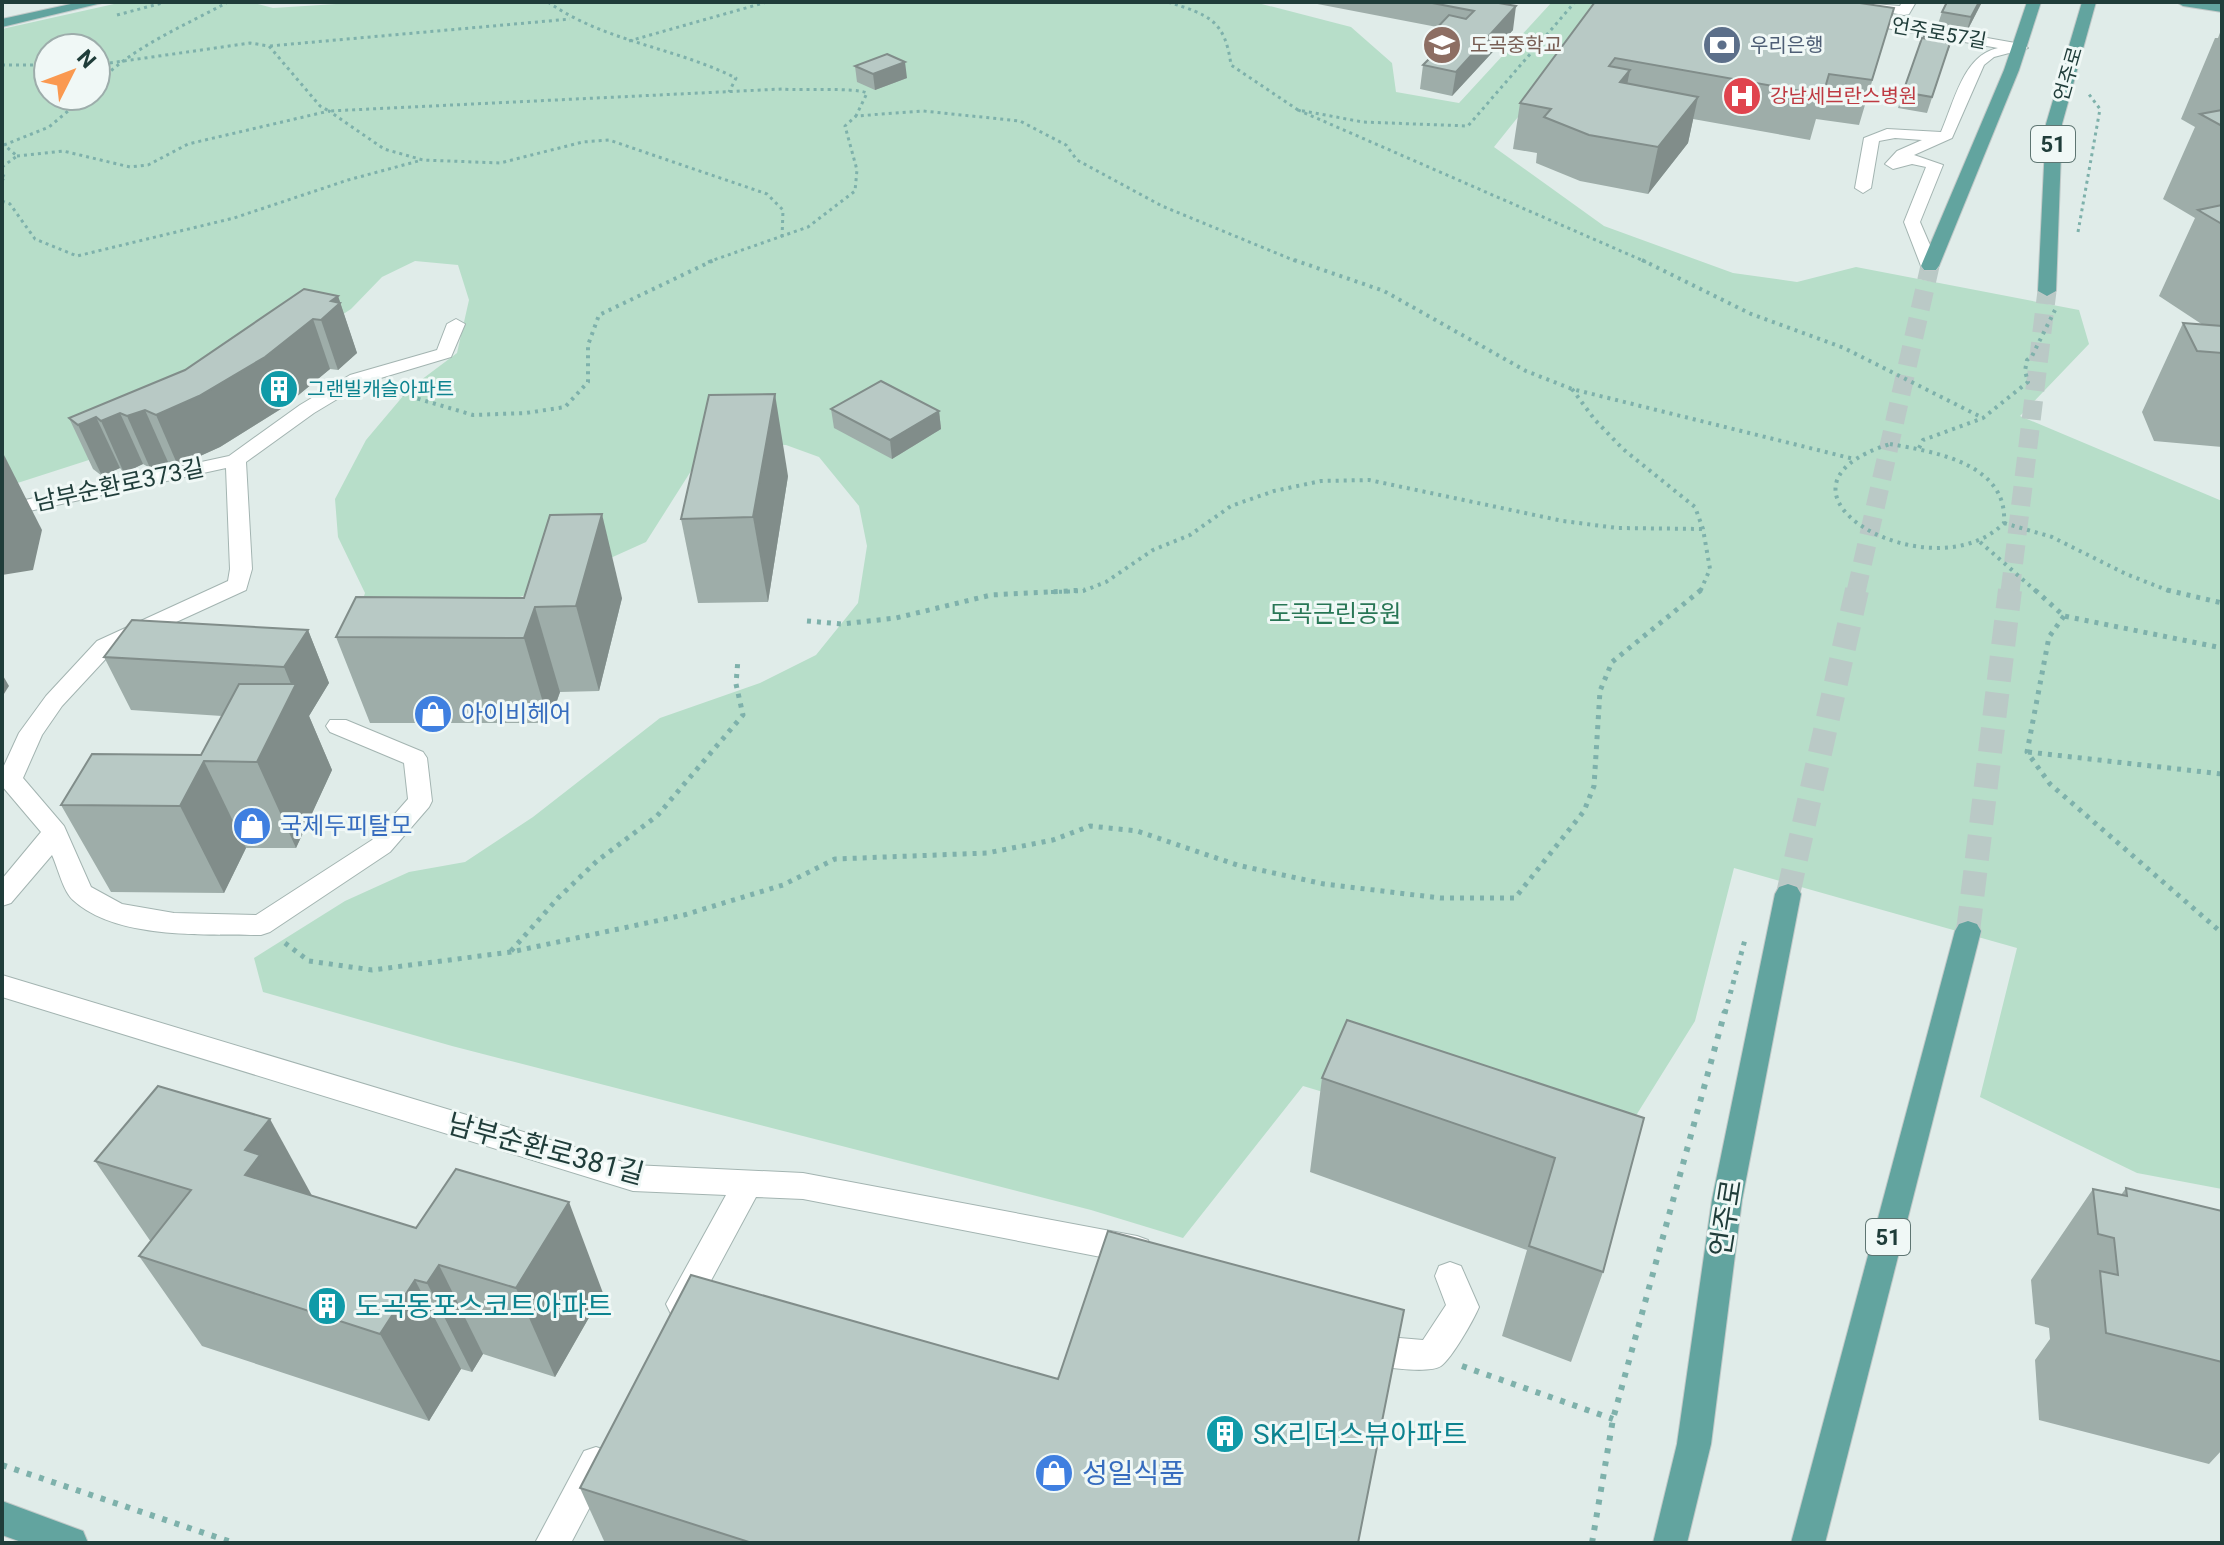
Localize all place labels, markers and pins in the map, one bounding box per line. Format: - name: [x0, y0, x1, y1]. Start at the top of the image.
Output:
- school or university icon: 도곡중학교: [1421, 24, 1463, 66]
- bank icon: 우리은행: [1701, 24, 1743, 66]
- place label: 도곡중학교: [1470, 33, 1562, 57]
- place label: 우리은행: [1750, 33, 1824, 57]
- hospital icon: 강남세브란스병원: [1721, 75, 1763, 117]
- place label: 강남세브란스병원: [1770, 84, 1917, 108]
- building icon: 그랜빌캐슬아파트: [258, 368, 300, 410]
- place label: 그랜빌캐슬아파트: [307, 377, 454, 401]
- shop icon: 아이비헤어: [412, 693, 454, 735]
- place label: 아이비헤어: [461, 700, 571, 728]
- shop icon: 국제두피탈모: [231, 805, 273, 847]
- place label: 국제두피탈모: [280, 812, 412, 840]
- building icon: 도곡동포스코트아파트: [306, 1285, 348, 1327]
- place label: 도곡동포스코트아파트: [355, 1290, 613, 1323]
- building icon: SK리더스뷰아파트: [1204, 1413, 1246, 1455]
- place label: SK리더스뷰아파트: [1253, 1418, 1468, 1451]
- shop icon: 성일식품: [1033, 1452, 1075, 1494]
- place label: 성일식품: [1082, 1457, 1185, 1490]

